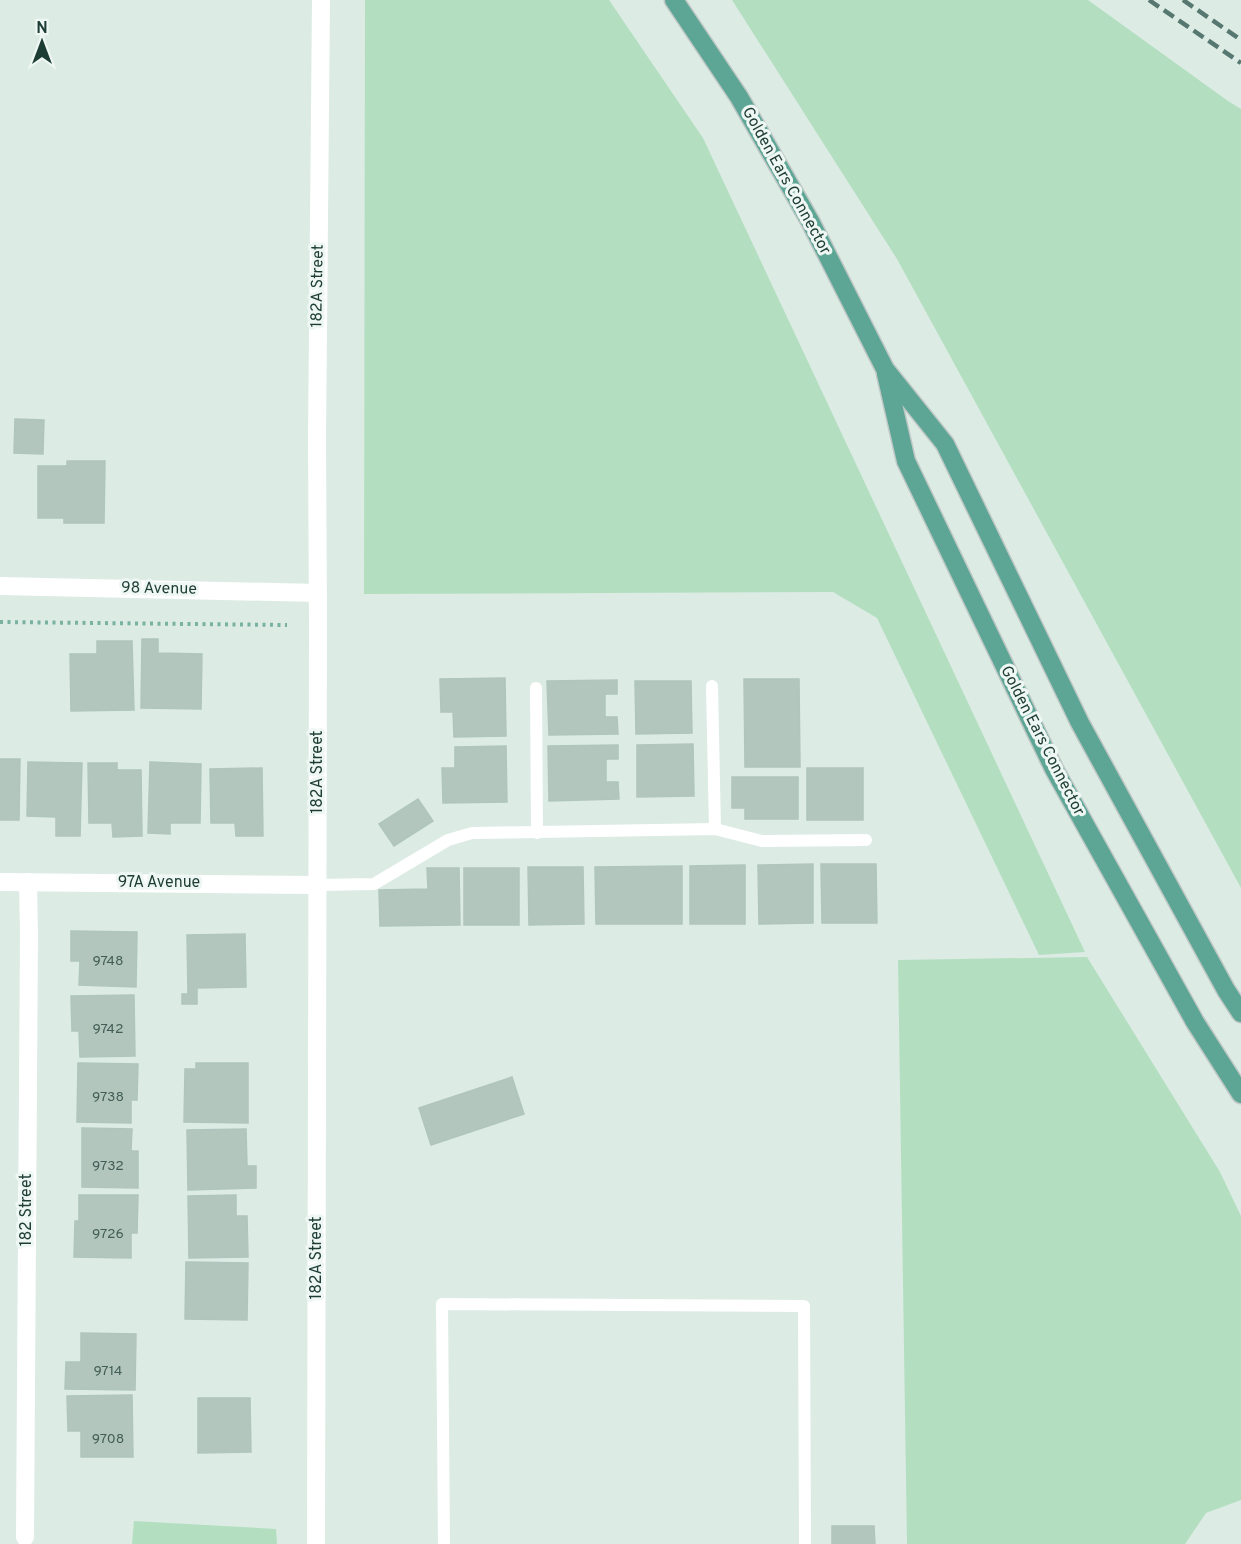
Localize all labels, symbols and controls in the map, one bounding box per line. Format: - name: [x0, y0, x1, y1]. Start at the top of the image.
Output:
- north arrow: [12, 12, 72, 72]
- text: N: [36, 19, 48, 39]
- street label: Golden Ears Connector: [737, 104, 835, 258]
- street label: 182A Street: [307, 244, 329, 328]
- street label: 98 Avenue: [121, 578, 197, 600]
- street label: Golden Ears Connector: [996, 663, 1088, 819]
- street label: 182A Street: [308, 730, 328, 814]
- street label: 97A Avenue: [118, 873, 200, 893]
- house number: 9748: [92, 953, 124, 970]
- house number: 9742: [92, 1021, 124, 1038]
- house number: 9738: [92, 1089, 124, 1106]
- house number: 9732: [92, 1158, 124, 1175]
- street label: 182 Street: [17, 1173, 37, 1247]
- street label: 182A Street: [307, 1216, 327, 1300]
- house number: 9726: [92, 1226, 124, 1243]
- house number: 9714: [93, 1363, 123, 1380]
- house number: 9708: [92, 1431, 124, 1448]

